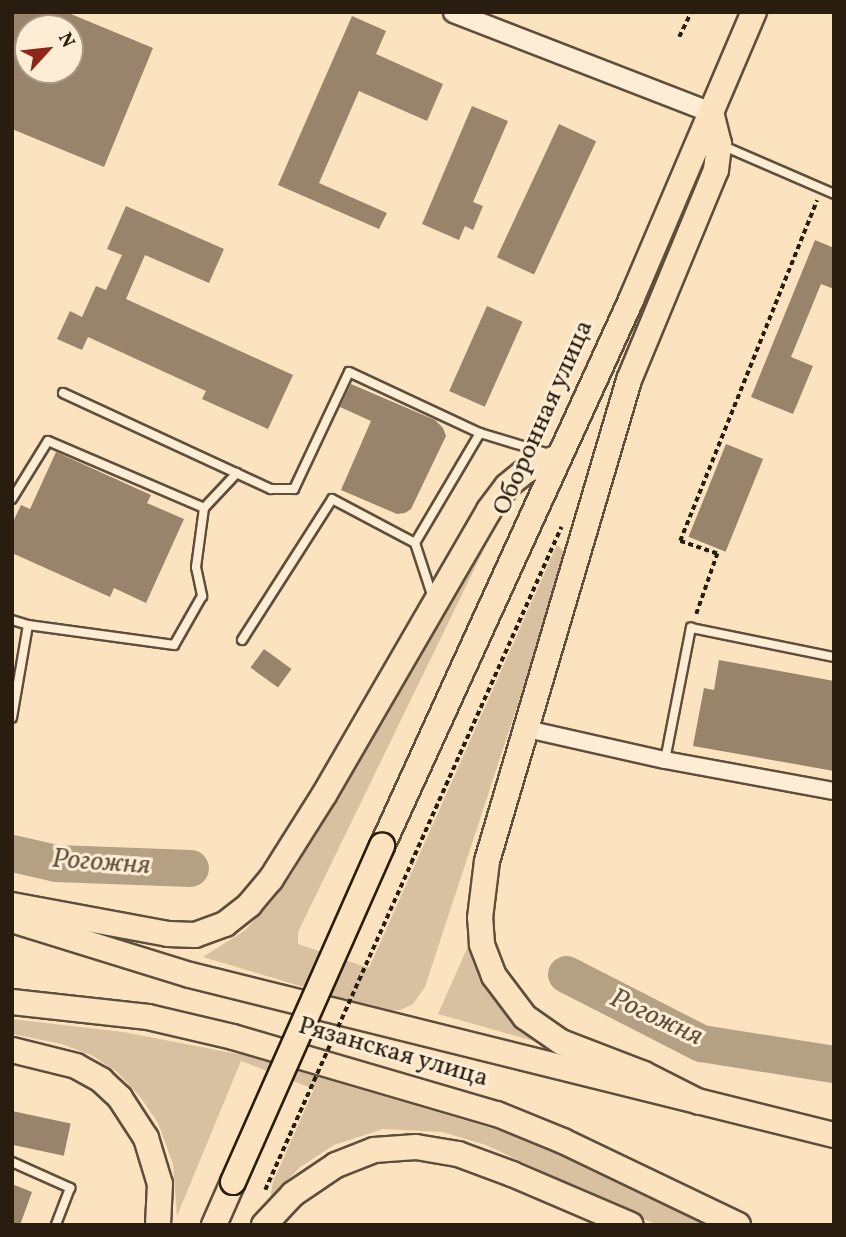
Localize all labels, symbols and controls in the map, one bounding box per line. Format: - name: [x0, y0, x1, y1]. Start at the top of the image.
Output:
- north arrow: [14, 14, 84, 84]
- text: N: [51, 28, 81, 52]
- street label: Оборонная улица: [487, 315, 601, 521]
- water label: Рогожня: [51, 843, 151, 883]
- water label: Рогожня: [604, 982, 708, 1054]
- street label: Рязанская улица: [294, 1011, 492, 1095]

